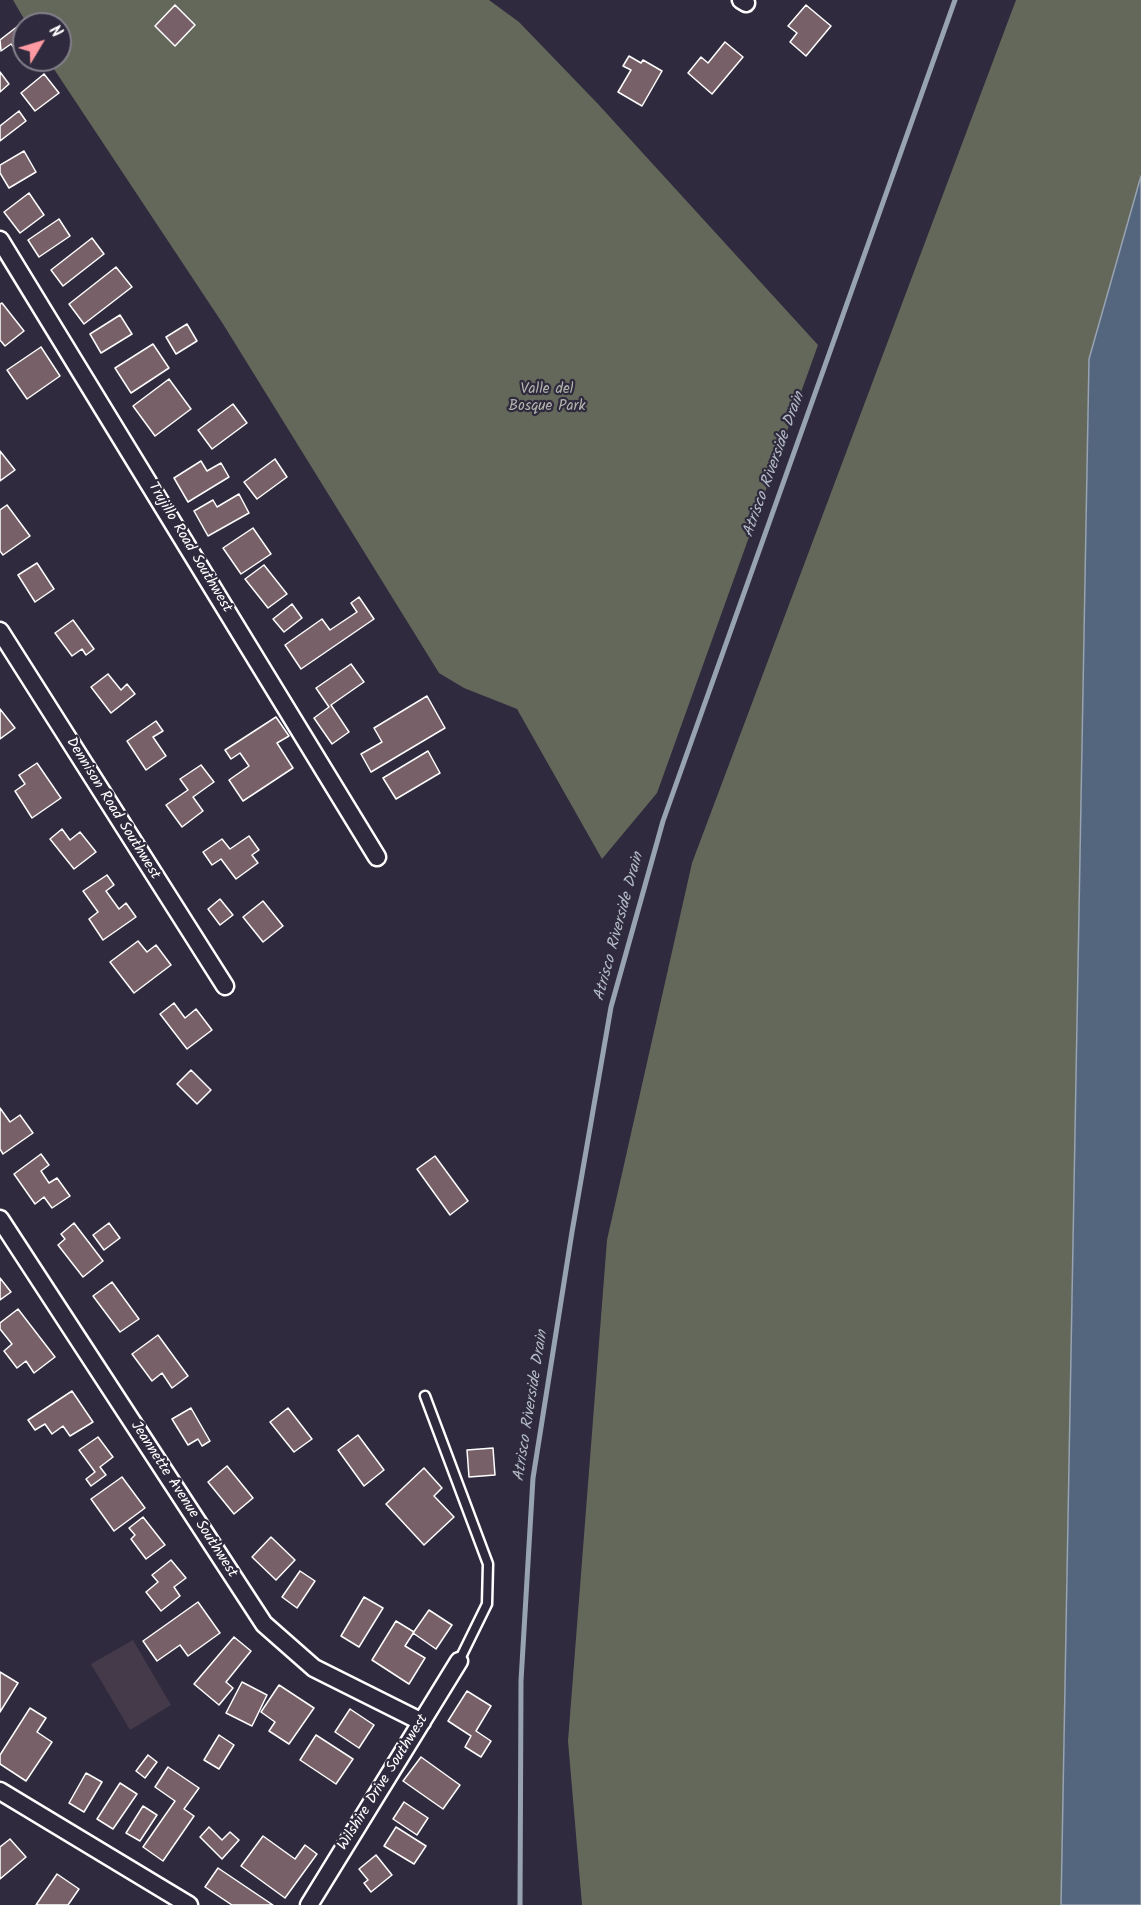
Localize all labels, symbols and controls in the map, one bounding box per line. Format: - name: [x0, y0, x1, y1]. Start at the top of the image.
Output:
- north arrow: [12, 12, 72, 72]
- text: N: [42, 20, 68, 44]
- park label: Valle del Bosque Park: [508, 381, 586, 416]
- water label: Atrisco Riverside Drain: [740, 390, 810, 540]
- street label: Trujillo Road Southwest: [143, 480, 235, 616]
- street label: Dennison Road Southwest: [61, 735, 163, 883]
- water label: Atrisco Riverside Drain: [591, 851, 649, 1003]
- water label: Atrisco Riverside Drain: [511, 1329, 553, 1483]
- street label: Jeannette Avenue Southwest: [126, 1418, 240, 1582]
- street label: Wilshire Drive Southwest: [335, 1712, 433, 1854]

